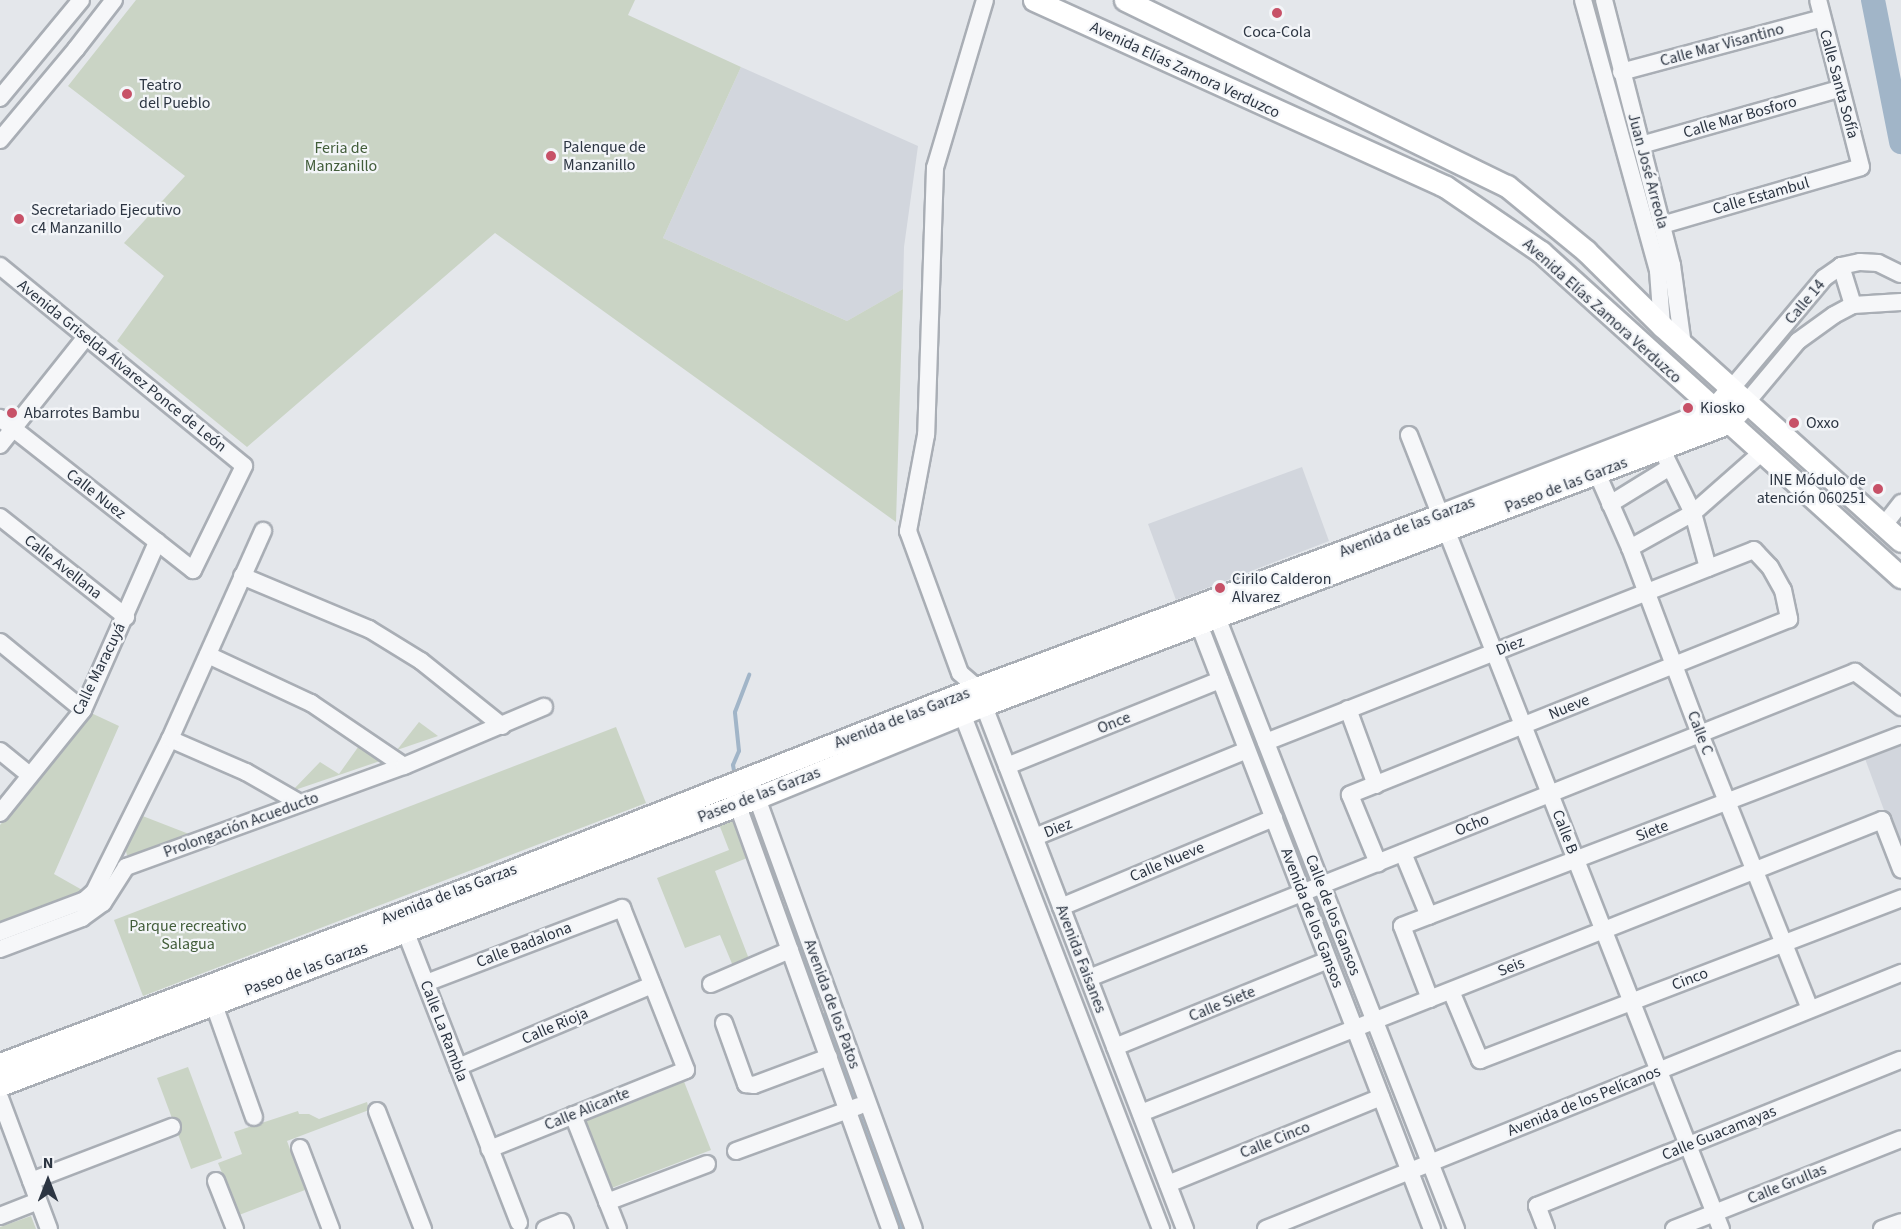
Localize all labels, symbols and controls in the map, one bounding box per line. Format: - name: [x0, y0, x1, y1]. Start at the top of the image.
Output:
- marker: Coca-Cola: [1270, 6, 1284, 20]
- street label: Avenida Elías Zamora Verduzco: [1087, 18, 1283, 122]
- street label: Calle Mar Visantino: [1658, 19, 1786, 71]
- place label: Coca-Cola: [1243, 22, 1311, 42]
- street label: Calle Santa Sofía: [1815, 27, 1863, 141]
- place label: Teatro del Pueblo: [139, 75, 210, 113]
- marker: Teatro del Pueblo: [120, 87, 134, 101]
- street label: Calle Mar Bosforo: [1681, 92, 1799, 142]
- street label: Juan José Arreola: [1623, 111, 1673, 231]
- place label: Palenque de Manzanillo: [563, 137, 646, 175]
- park label: Feria de Manzanillo: [305, 138, 377, 176]
- marker: Palenque de Manzanillo: [544, 149, 558, 163]
- street label: Calle Estambul: [1711, 173, 1811, 219]
- place label: Secretariado Ejecutivo c4 Manzanillo: [31, 200, 181, 238]
- marker: Secretariado Ejecutivo c4 Manzanillo: [12, 212, 26, 226]
- street label: Avenida Elías Zamora Verduzco: [1519, 235, 1685, 387]
- street label: Avenida Griselda Álvarez Ponce de León: [14, 276, 230, 456]
- street label: Calle 14: [1781, 276, 1829, 328]
- place label: Kiosko: [1700, 398, 1745, 418]
- marker: Kiosko: [1681, 401, 1695, 415]
- place label: Abarrotes Bambu: [24, 403, 140, 423]
- marker: Abarrotes Bambu: [5, 406, 19, 420]
- place label: Oxxo: [1806, 413, 1839, 433]
- marker: Oxxo: [1787, 416, 1801, 430]
- street label: Paseo de las Garzas: [1502, 453, 1630, 517]
- street label: Calle Nuez: [62, 465, 130, 523]
- place label: INE Módulo de atención 060251: [1757, 470, 1866, 508]
- marker: INE Módulo de atención 060251: [1871, 482, 1885, 496]
- street label: Avenida de las Garzas: [1337, 492, 1477, 562]
- street label: Calle Avellana: [20, 531, 106, 603]
- place label: Cirilo Calderon Alvarez: [1232, 569, 1331, 607]
- marker: Cirilo Calderon Alvarez: [1213, 581, 1227, 595]
- street label: Calle Maracuyá: [68, 620, 130, 718]
- street label: Diez: [1493, 632, 1527, 660]
- street label: Avenida de las Garzas: [832, 683, 972, 753]
- street label: Nueve: [1546, 690, 1592, 724]
- street label: Once: [1095, 708, 1133, 738]
- street label: Calle C: [1683, 708, 1717, 758]
- street label: Paseo de las Garzas: [695, 763, 823, 827]
- street label: Prolongación Acueducto: [161, 788, 321, 862]
- street label: Calle B: [1548, 807, 1582, 857]
- street label: Ocho: [1452, 809, 1492, 841]
- street label: Diez: [1041, 814, 1075, 842]
- street label: Siete: [1633, 816, 1671, 846]
- street label: Calle Nueve: [1127, 838, 1207, 886]
- street label: Avenida de los Gansos: [1276, 845, 1348, 991]
- street label: Calle de los Gansos: [1301, 852, 1365, 978]
- street label: Avenida de las Garzas: [379, 859, 519, 929]
- street label: Avenida Faisanes: [1052, 902, 1110, 1016]
- park label: Parque recreativo Salagua: [129, 916, 247, 954]
- street label: Calle Badalona: [474, 918, 574, 972]
- street label: Avenida de los Patos: [800, 937, 864, 1071]
- street label: Paseo de las Garzas: [242, 938, 370, 1000]
- street label: Seis: [1495, 953, 1527, 981]
- street label: Cinco: [1669, 963, 1711, 995]
- street label: Calle La Rambla: [416, 978, 472, 1084]
- street label: Calle Siete: [1186, 982, 1258, 1026]
- street label: Calle Rioja: [519, 1003, 591, 1049]
- street label: Avenida de los Pelícanos: [1505, 1062, 1663, 1140]
- street label: Calle Alicante: [542, 1083, 632, 1135]
- street label: Calle Guacamayas: [1659, 1101, 1779, 1165]
- street label: Calle Cinco: [1237, 1117, 1313, 1163]
- north arrow: [18, 1151, 78, 1211]
- text: N: [43, 1152, 53, 1174]
- street label: Calle Grullas: [1745, 1159, 1829, 1209]

